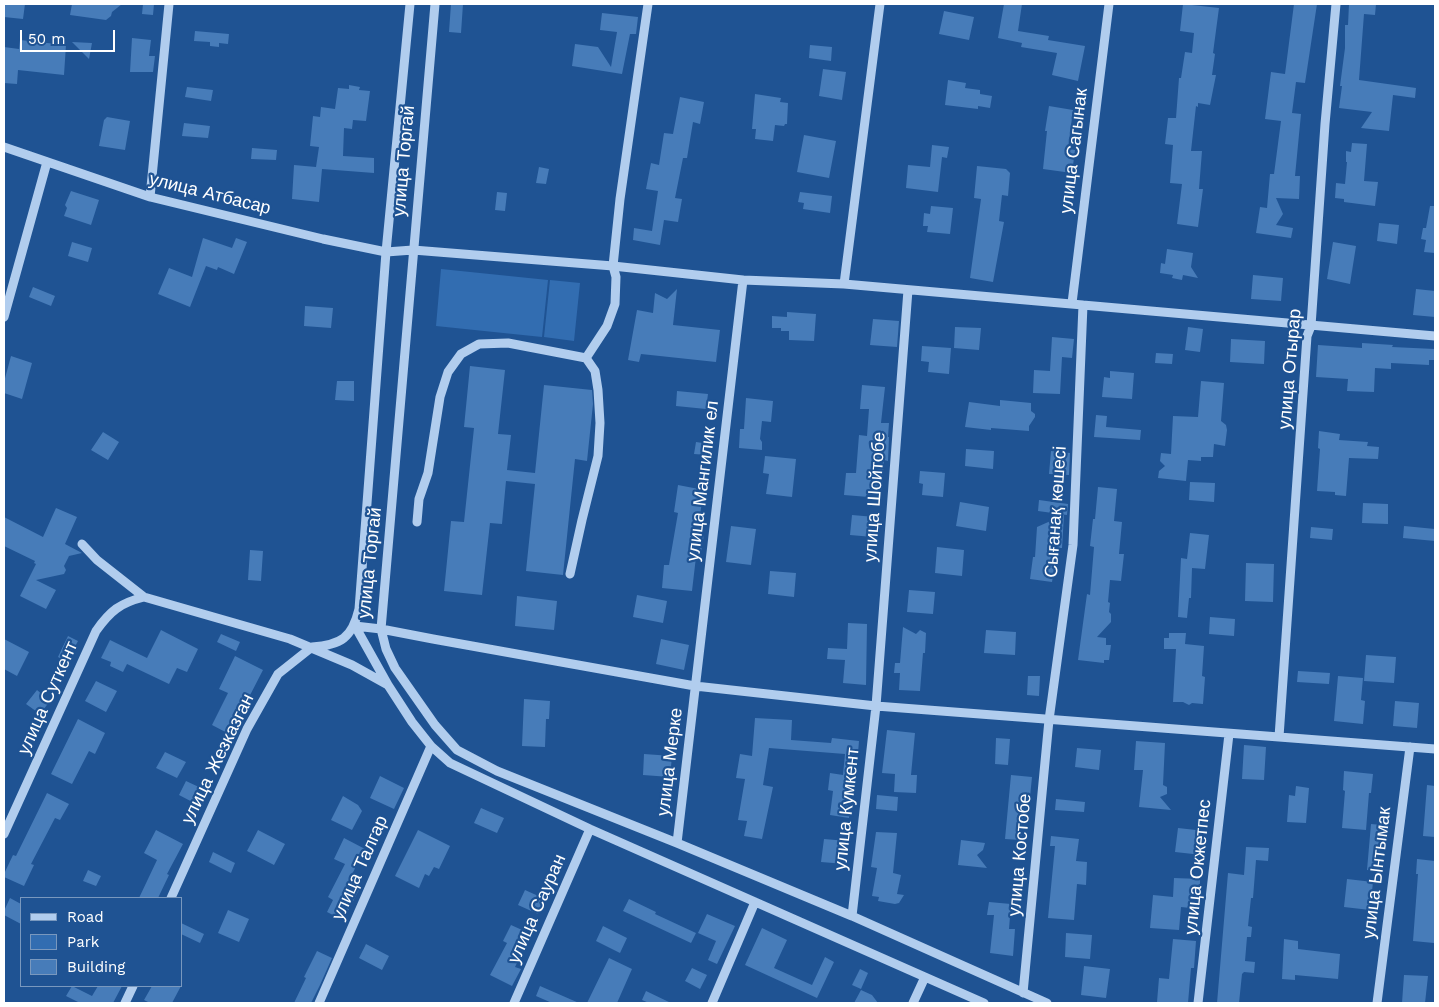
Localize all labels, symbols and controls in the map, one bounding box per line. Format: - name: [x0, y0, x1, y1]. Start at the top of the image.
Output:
- scale bar: [22, 20, 118, 52]
- text: 50 m: [28, 30, 65, 48]
- street label: улица Сагынак: [1056, 87, 1092, 215]
- street label: улица Торгай: [388, 105, 420, 217]
- street label: улица Атбасар: [147, 168, 273, 220]
- street label: улица Отырар: [1274, 308, 1306, 430]
- street label: улица Мангилик ел: [682, 399, 724, 563]
- street label: улица Шойтобе: [860, 431, 890, 563]
- street label: Сығанақ көшесі: [1041, 446, 1071, 578]
- street label: улица Торгай: [353, 506, 387, 620]
- street label: улица Суткент: [13, 638, 83, 758]
- street label: улица Жезказган: [177, 690, 259, 828]
- street label: улица Мерке: [653, 707, 687, 817]
- street label: улица Кумкент: [830, 746, 864, 872]
- street label: улица Костобе: [1004, 793, 1036, 917]
- street label: улица Окжетпес: [1180, 798, 1216, 936]
- street label: улица Ынтымак: [1358, 806, 1396, 940]
- street label: улица Талгар: [327, 812, 393, 924]
- street label: улица Сауран: [503, 851, 571, 967]
- legend: [20, 897, 182, 987]
- text: Road: [67, 908, 104, 926]
- text: Park: [67, 933, 99, 951]
- text: Building: [67, 958, 125, 976]

